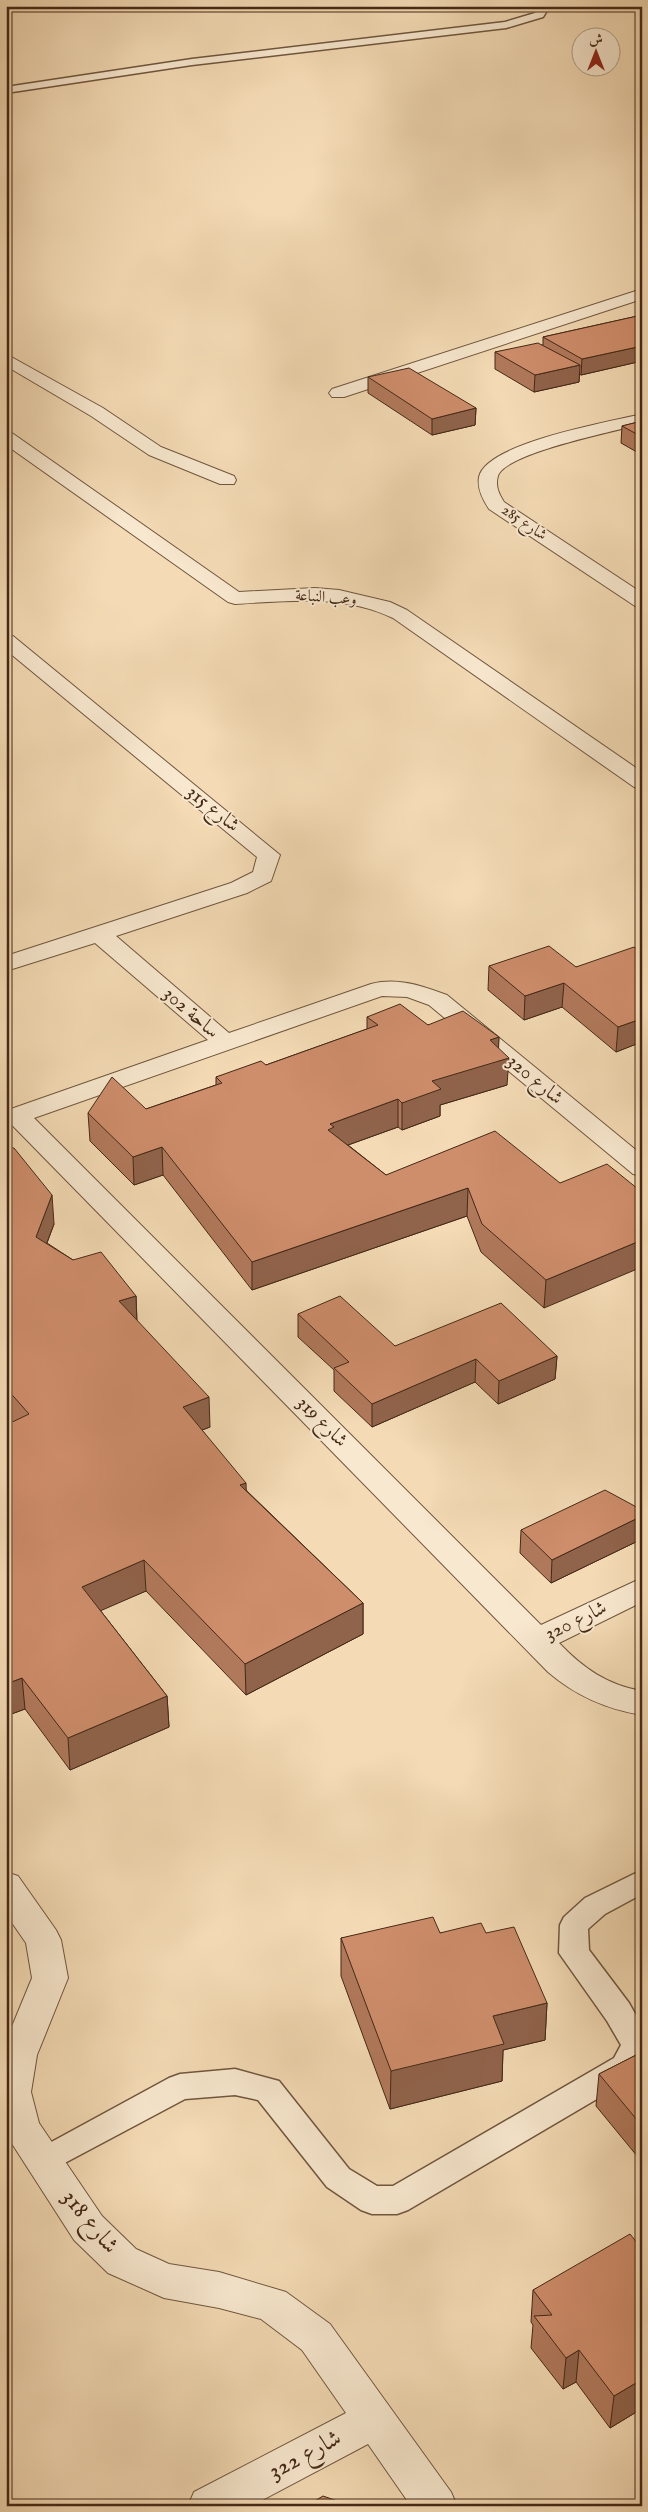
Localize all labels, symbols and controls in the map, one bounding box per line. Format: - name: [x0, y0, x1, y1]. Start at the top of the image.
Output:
- north arrow: [570, 28, 620, 78]
- text: ش: [589, 31, 603, 49]
- street label: شارع 285: [496, 500, 551, 547]
- street label: وعب النباعة: [295, 586, 357, 610]
- street label: شارع 315: [179, 780, 245, 841]
- street label: ساحة 302: [158, 982, 224, 1044]
- street label: شارع 320: [499, 1049, 568, 1114]
- street label: شارع 319: [288, 1391, 353, 1456]
- street label: شارع 320: [541, 1595, 613, 1650]
- street label: شارع 318: [52, 2183, 125, 2262]
- street label: شارع 322: [263, 2423, 348, 2490]

